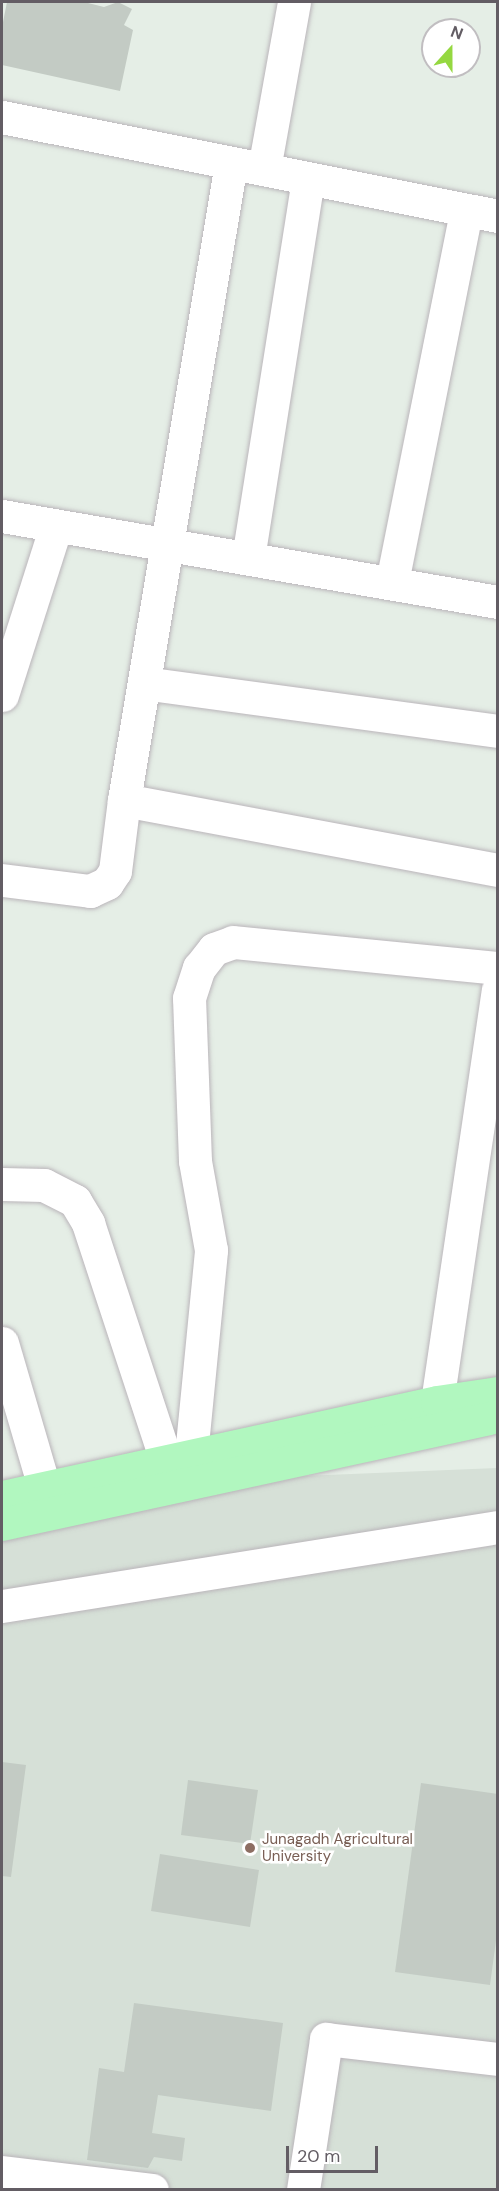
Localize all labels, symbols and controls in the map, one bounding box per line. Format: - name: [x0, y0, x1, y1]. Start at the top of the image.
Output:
- north arrow: [421, 18, 481, 78]
- text: N: [448, 21, 466, 44]
- place label: Junagadh Agricultural University: [262, 1830, 413, 1865]
- marker: Junagadh Agricultural University: [243, 1841, 257, 1855]
- scale bar: [289, 2134, 380, 2172]
- text: 20 m: [297, 2144, 340, 2168]

